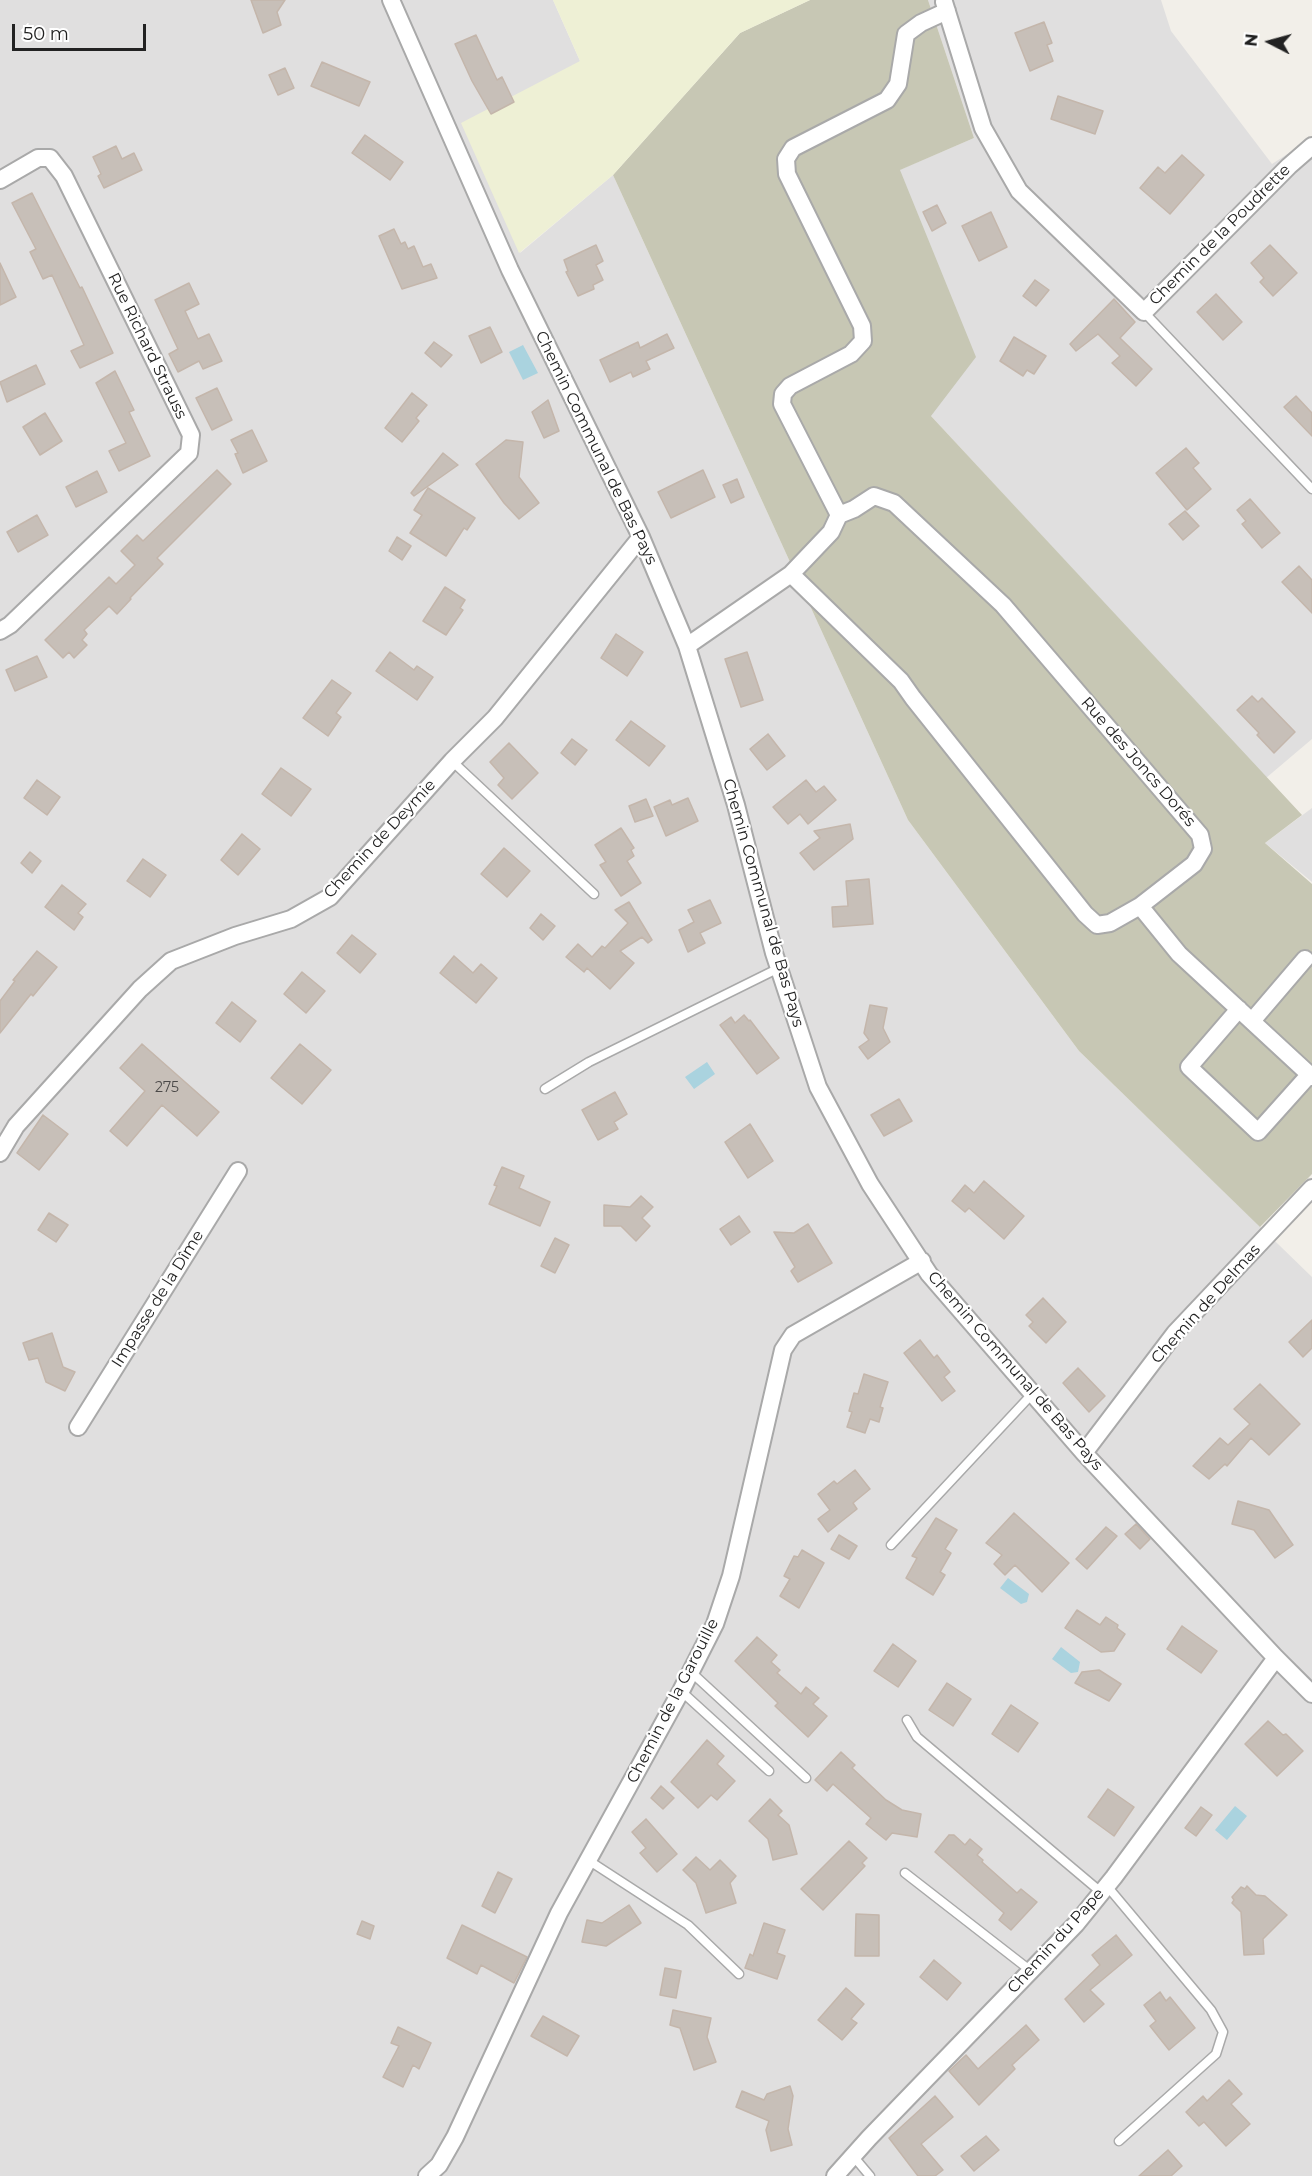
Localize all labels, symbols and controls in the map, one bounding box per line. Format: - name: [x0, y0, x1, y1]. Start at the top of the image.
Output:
- scale bar: [15, 12, 148, 50]
- north arrow: [1240, 12, 1300, 72]
- text: 50 m: [23, 23, 69, 45]
- text: N: [1241, 33, 1262, 47]
- street label: Chemin de la Poudrette: [1145, 160, 1295, 310]
- street label: Rue Richard Strauss: [103, 270, 191, 422]
- street label: Chemin Communal de Bas Pays: [531, 328, 661, 568]
- street label: Rue des Joncs Dorés: [1076, 693, 1200, 831]
- street label: Chemin de Deymie: [320, 776, 440, 902]
- street label: Chemin Communal de Bas Pays: [718, 777, 808, 1029]
- house number: 275: [155, 1080, 179, 1096]
- street label: Impasse de la Dîme: [108, 1227, 208, 1371]
- street label: Chemin de Delmas: [1147, 1240, 1265, 1368]
- street label: Chemin Communal de Bas Pays: [923, 1268, 1107, 1474]
- street label: Chemin de la Garouille: [623, 1616, 723, 1786]
- street label: Chemin du Pape: [1004, 1884, 1108, 1998]

